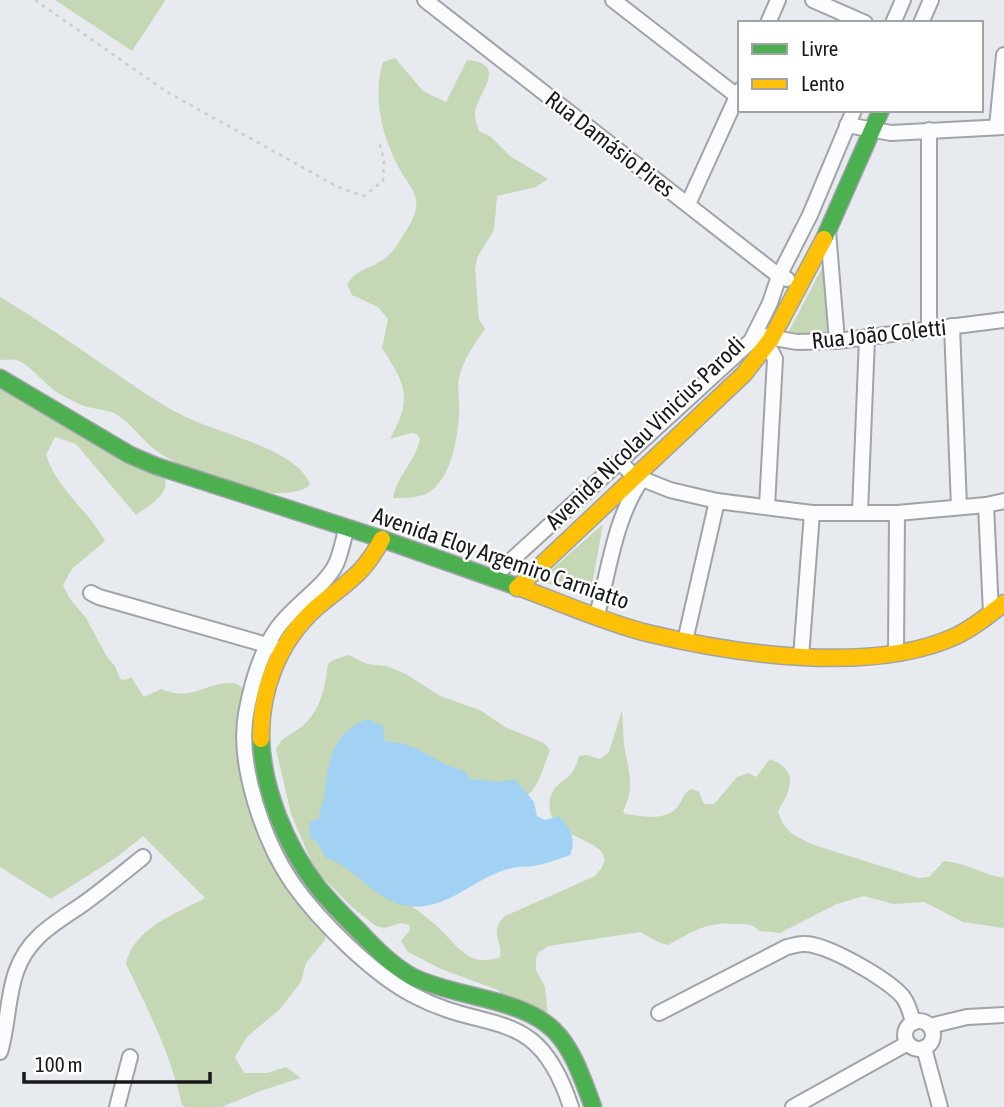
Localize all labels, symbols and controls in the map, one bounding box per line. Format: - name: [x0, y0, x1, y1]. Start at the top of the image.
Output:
- legend: [738, 21, 983, 112]
- text: Livre: [801, 36, 838, 60]
- text: Lento: [801, 71, 845, 95]
- street label: Rua Damásio Pires: [540, 86, 680, 202]
- street label: Rua João Coletti: [810, 314, 948, 354]
- street label: Avenida Nicolau Vinicius Parodi: [540, 331, 750, 535]
- street label: Avenida Eloy Argemiro Carniatto: [369, 502, 633, 614]
- scale bar: [24, 1040, 210, 1084]
- text: 100 m: [35, 1052, 83, 1076]

